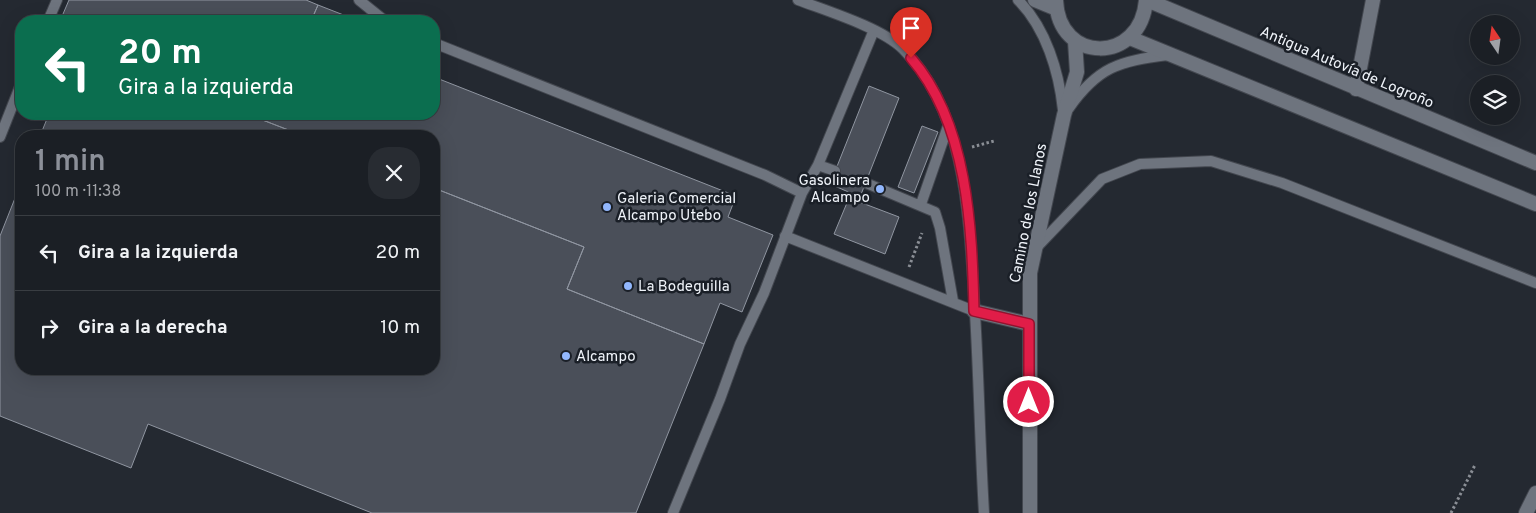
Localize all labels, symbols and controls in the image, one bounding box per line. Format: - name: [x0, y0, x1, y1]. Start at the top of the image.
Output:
- pin: [890, 7, 932, 58]
- icon: arrive: [897, 14, 925, 42]
- north arrow: [1470, 15, 1520, 65]
- map controls: [1470, 15, 1520, 125]
- street label: Antigua Autovía de Logroño: [1257, 23, 1436, 114]
- text: 20 m: [118, 32, 202, 76]
- icon: left: [35, 35, 100, 100]
- text: Gira a la izquierda: [118, 75, 294, 102]
- button: layers: [1470, 75, 1520, 125]
- street label: Camino de los Llanos: [1007, 142, 1052, 285]
- text: 1 min: [35, 144, 106, 181]
- button: close: [368, 147, 420, 199]
- place label: Gasolinera Alcampo: [798, 172, 870, 208]
- text: 100 m · 11:38: [35, 182, 121, 202]
- marker: Gasolinera Alcampo: [874, 183, 886, 195]
- place label: Galeria Comercial Alcampo Utebo: [617, 190, 736, 226]
- marker: Galeria Comercial Alcampo Utebo: [601, 201, 613, 213]
- icon: left: [35, 239, 63, 267]
- text: Gira a la izquierda: [78, 241, 238, 265]
- text: 20 m: [376, 241, 420, 265]
- place label: La Bodeguilla: [638, 278, 730, 297]
- marker: La Bodeguilla: [622, 280, 634, 292]
- icon: right: [35, 314, 63, 342]
- text: Gira a la derecha: [78, 316, 228, 340]
- text: 10 m: [380, 316, 420, 340]
- place label: Alcampo: [576, 348, 636, 367]
- marker: Alcampo: [560, 350, 572, 362]
- position arrow: [1002, 375, 1054, 427]

